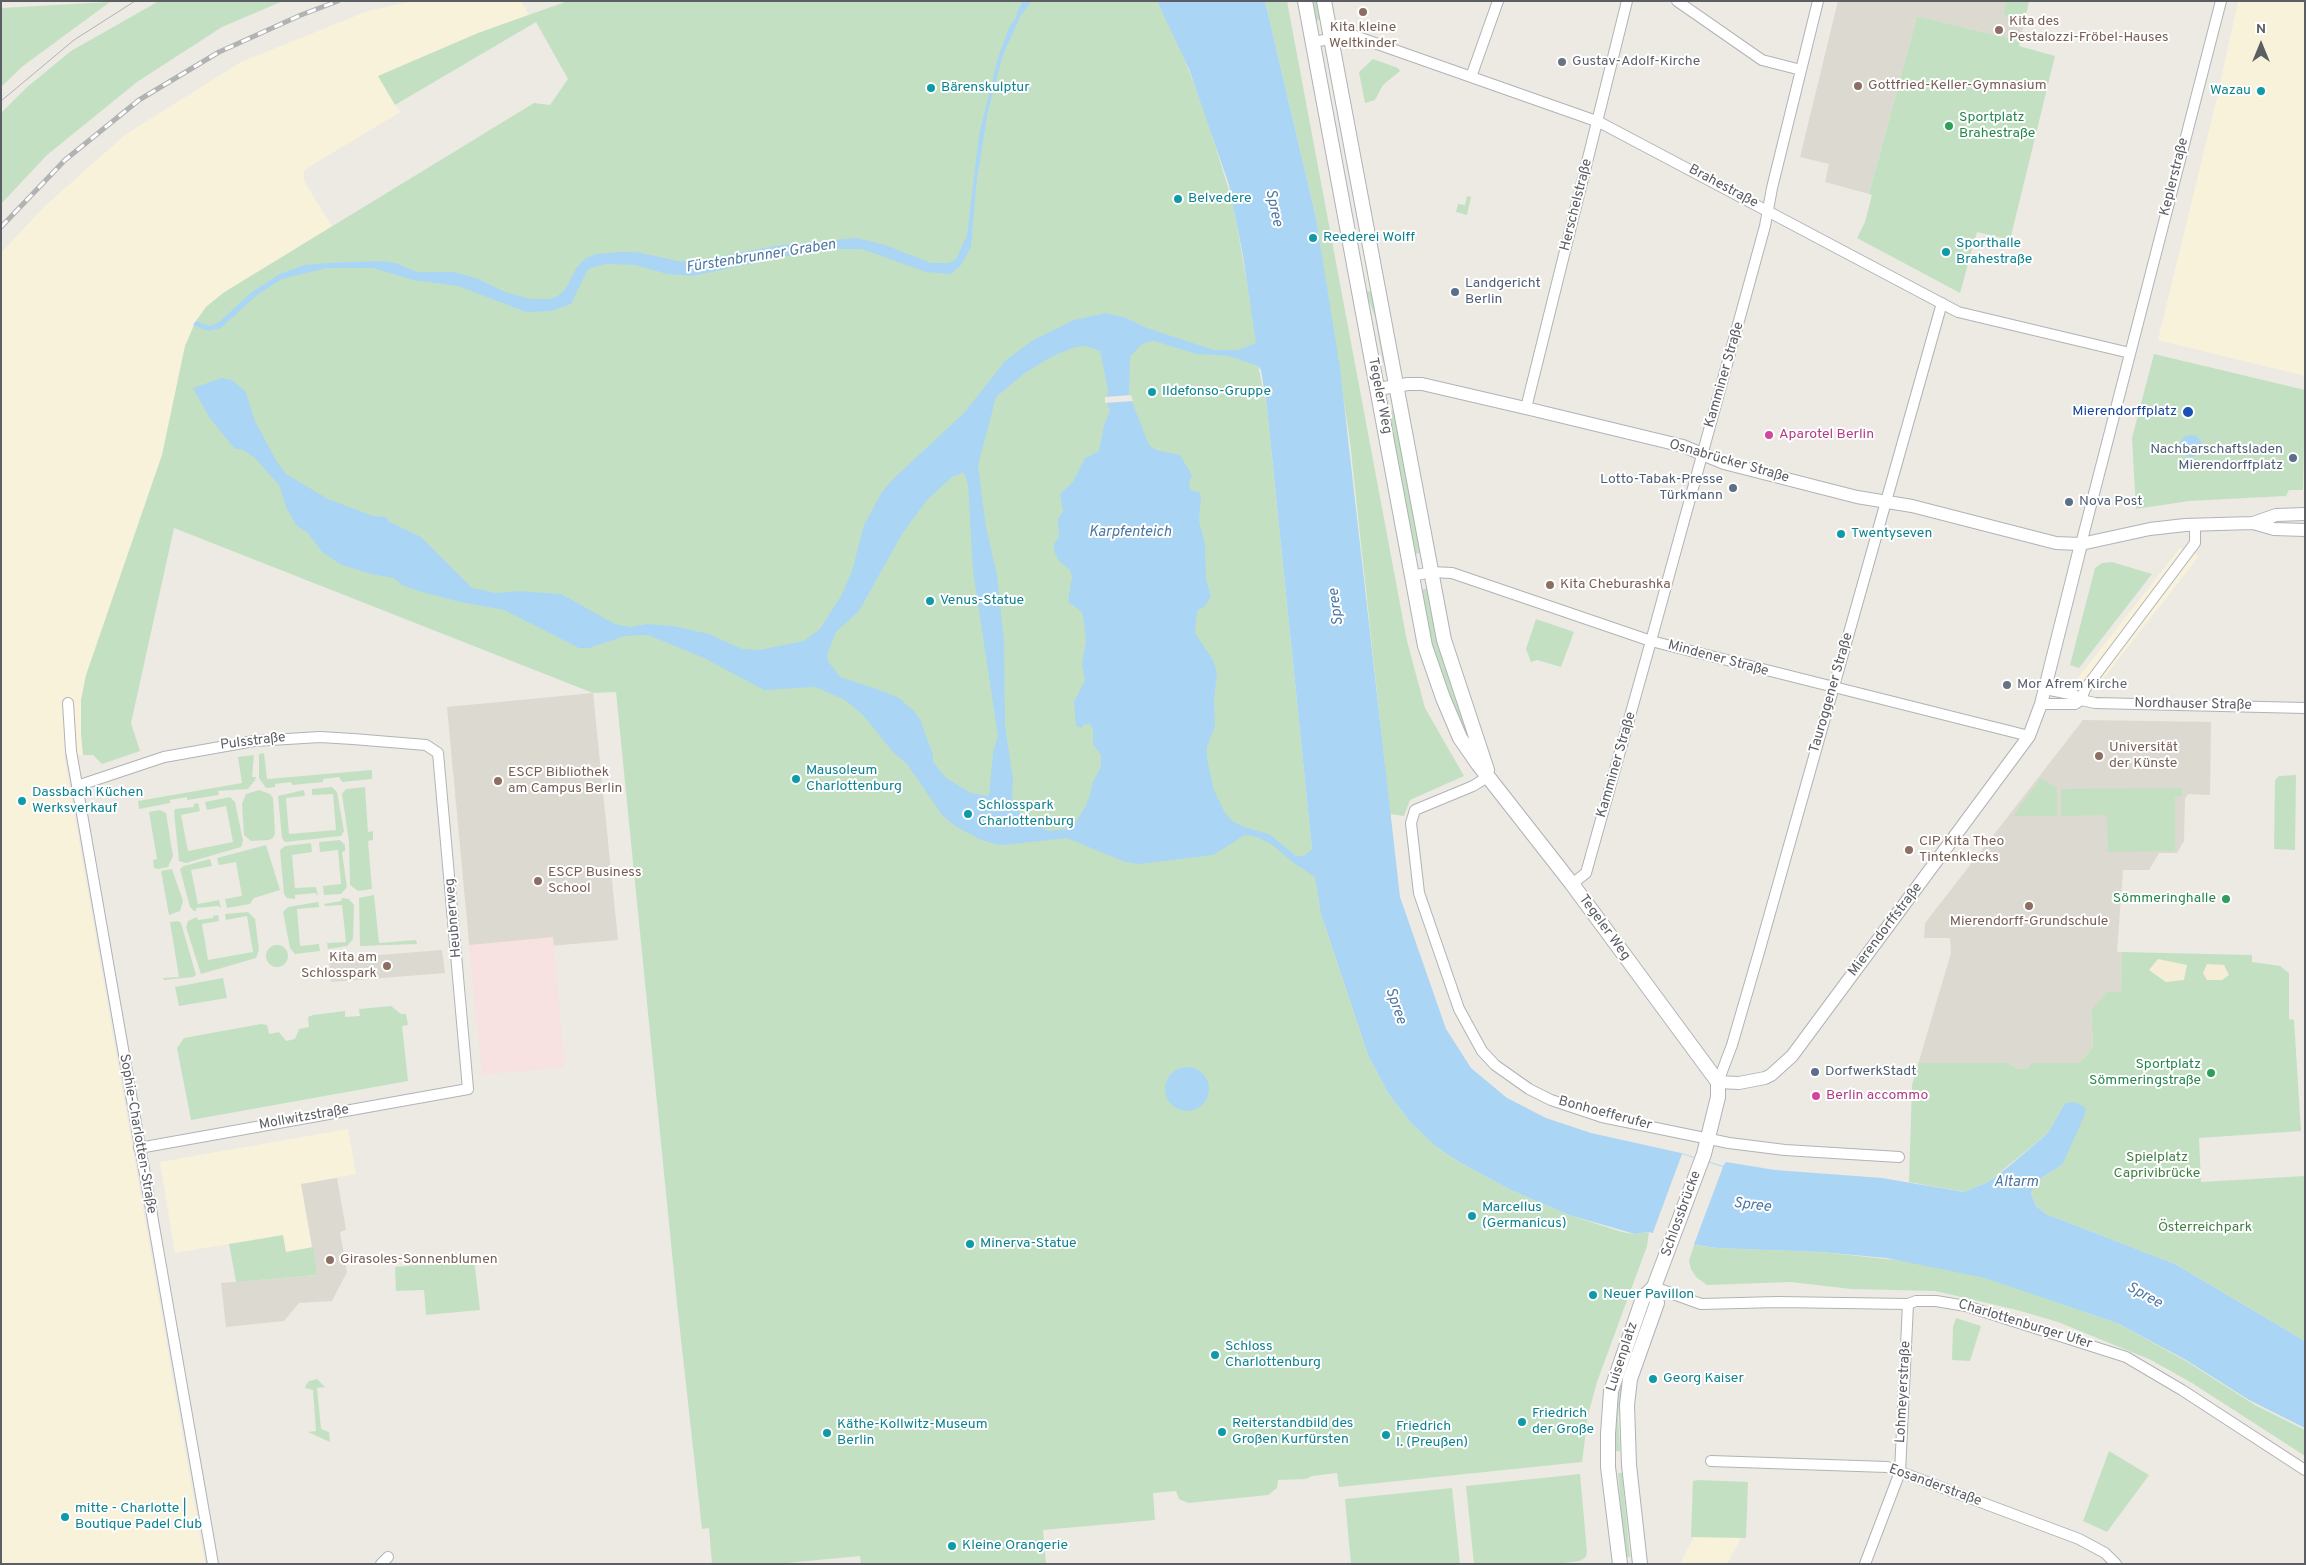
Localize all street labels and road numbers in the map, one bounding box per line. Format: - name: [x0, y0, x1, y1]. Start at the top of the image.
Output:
- street label: Keplerstraße: [2157, 136, 2193, 218]
- street label: Herschelstraße: [1557, 157, 1597, 253]
- street label: Brahestraße: [1685, 162, 1761, 212]
- street label: Kamminer Straße: [1702, 320, 1748, 430]
- street label: Tegeler Weg: [1363, 356, 1395, 436]
- street label: Osnabrücker Straße: [1667, 437, 1791, 487]
- street label: Tauroggener Straße: [1807, 631, 1857, 755]
- street label: Mindener Straße: [1666, 637, 1770, 681]
- street label: Nordhauser Straße: [2134, 696, 2252, 714]
- street label: Kamminer Straße: [1594, 710, 1640, 820]
- street label: Pulsstraße: [219, 730, 287, 754]
- street label: Heubnerweg: [442, 878, 466, 958]
- street label: Mierendorffstraße: [1845, 880, 1927, 980]
- street label: Tegeler Weg: [1575, 892, 1633, 964]
- street label: Sophie-Charlotten-Straße: [115, 1053, 159, 1215]
- street label: Bonhoefferufer: [1556, 1093, 1654, 1135]
- street label: Mollwitzstraße: [258, 1102, 350, 1134]
- street label: Schlossbrücke: [1659, 1169, 1705, 1259]
- street label: Charlottenburger Ufer: [1956, 1297, 2094, 1353]
- street label: Luisenplatz: [1604, 1320, 1642, 1394]
- street label: Lohmeyerstraße: [1893, 1340, 1915, 1444]
- street label: Eosanderstraße: [1886, 1461, 1984, 1511]

